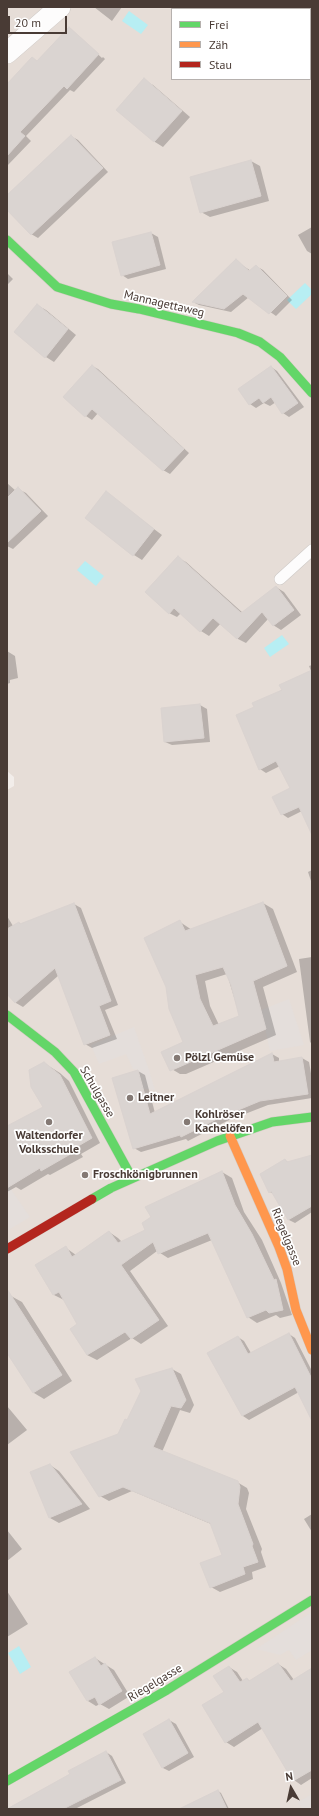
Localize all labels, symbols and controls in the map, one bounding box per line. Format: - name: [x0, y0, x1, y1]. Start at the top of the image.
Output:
- scale bar: [10, 8, 69, 34]
- legend: [171, 8, 311, 80]
- text: 20 m: [15, 15, 41, 30]
- text: Frei: [209, 17, 229, 32]
- text: Zäh: [209, 37, 228, 52]
- text: Stau: [209, 57, 232, 72]
- street label: Mannagettaweg: [122, 288, 206, 320]
- place label: Pölzl Gemüse: [185, 1051, 254, 1065]
- marker: Pölzl Gemüse: [172, 1053, 182, 1063]
- street label: Schulgasse: [77, 1064, 117, 1120]
- place label: Leitner: [138, 1091, 174, 1105]
- marker: Leitner: [125, 1093, 135, 1103]
- place label: Kohlröser Kachelöfen: [195, 1108, 252, 1136]
- marker: Waltendorfer Volksschule: [44, 1117, 54, 1127]
- marker: Kohlröser Kachelöfen: [182, 1117, 192, 1127]
- place label: Waltendorfer Volksschule: [15, 1129, 83, 1157]
- place label: Froschkönigbrunnen: [93, 1168, 198, 1182]
- marker: Froschkönigbrunnen: [80, 1170, 90, 1180]
- street label: Riegelgasse: [268, 1206, 304, 1268]
- street label: Riegelgasse: [125, 1661, 185, 1705]
- north arrow: [271, 1768, 311, 1808]
- text: N: [284, 1769, 294, 1784]

